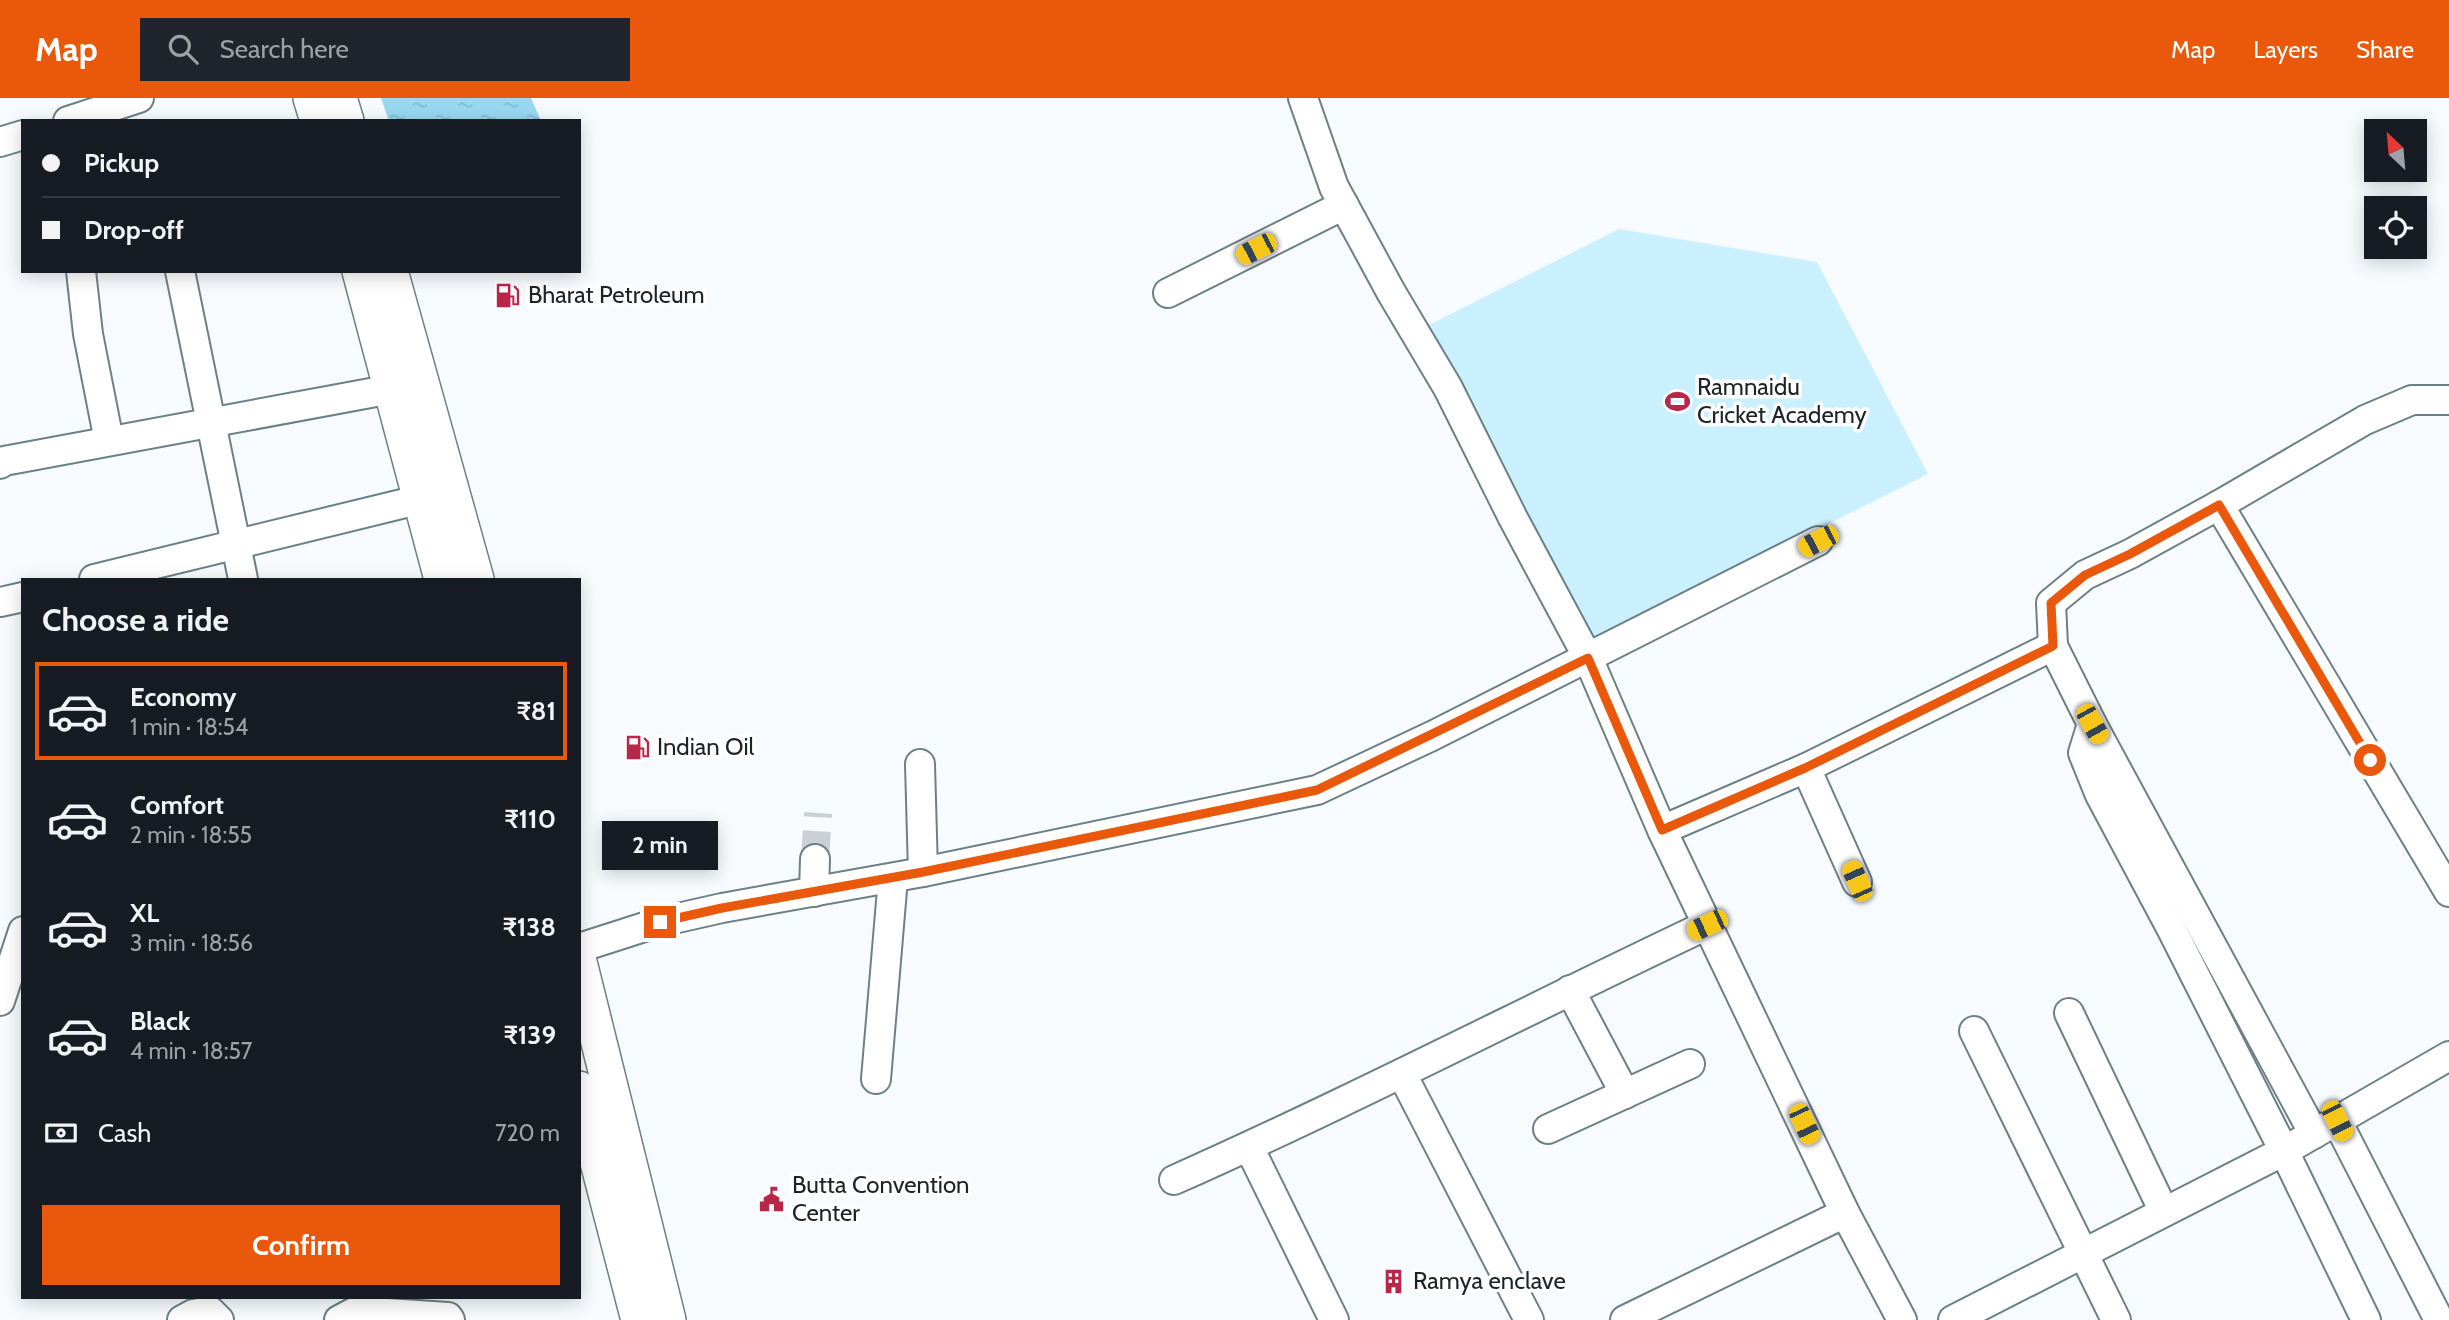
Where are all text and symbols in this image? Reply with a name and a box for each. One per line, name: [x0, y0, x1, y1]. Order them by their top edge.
search box: [140, 18, 630, 81]
text: Map: [35, 29, 98, 69]
icon: search: [164, 30, 202, 68]
text: Search here: [220, 33, 349, 65]
text: Map: [2171, 35, 2215, 64]
text: Layers: [2253, 35, 2318, 64]
text: Share: [2356, 35, 2414, 64]
north arrow: [2364, 119, 2427, 182]
map controls: [2364, 119, 2427, 259]
text: Pickup: [84, 147, 159, 179]
button: locate: [2364, 196, 2427, 259]
text: Drop-off: [84, 214, 184, 246]
car: [1233, 230, 1280, 268]
place label: Bharat Petroleum: [528, 280, 705, 309]
fuel station icon: Bharat Petroleum: [494, 281, 522, 309]
place label: Ramnaidu Cricket Academy: [1697, 372, 1867, 429]
sports icon: Ramnaidu Cricket Academy: [1663, 387, 1691, 415]
car: [1795, 522, 1842, 560]
text: Choose a ride: [42, 600, 229, 639]
icon: car: [46, 680, 109, 743]
text: Economy: [130, 681, 236, 713]
text: ₹81: [517, 695, 556, 727]
car: [2073, 701, 2112, 747]
text: 1 min · 18:54: [130, 713, 248, 741]
place label: Indian Oil: [657, 732, 754, 761]
fuel station icon: Indian Oil: [623, 733, 651, 761]
route start: [2354, 744, 2386, 776]
icon: car: [46, 788, 109, 851]
text: Comfort: [130, 789, 224, 821]
text: ₹110: [504, 803, 556, 835]
callout: 2 min: [602, 820, 718, 870]
text: 2 min · 18:55: [130, 821, 252, 849]
text: 2 min: [632, 831, 688, 859]
car: [1839, 858, 1876, 904]
icon: car: [46, 896, 109, 959]
text: XL: [130, 897, 159, 929]
route end: [644, 906, 676, 938]
car: [1684, 907, 1731, 943]
text: ₹138: [503, 911, 556, 943]
text: 3 min · 18:56: [130, 929, 253, 957]
icon: car: [46, 1004, 109, 1067]
text: Black: [130, 1005, 190, 1037]
text: ₹139: [504, 1019, 556, 1051]
text: 4 min · 18:57: [130, 1037, 252, 1065]
car: [2319, 1098, 2356, 1144]
car: [1786, 1101, 1823, 1147]
icon: cash: [42, 1114, 80, 1152]
text: Cash: [98, 1117, 151, 1149]
text: 720 m: [495, 1119, 560, 1147]
place label: Butta Convention Center: [792, 1170, 970, 1227]
public building icon: Butta Convention Center: [758, 1185, 786, 1213]
button: Confirm: [42, 1205, 560, 1285]
place label: Ramya enclave: [1413, 1266, 1566, 1295]
building icon: Ramya enclave: [1379, 1267, 1407, 1295]

